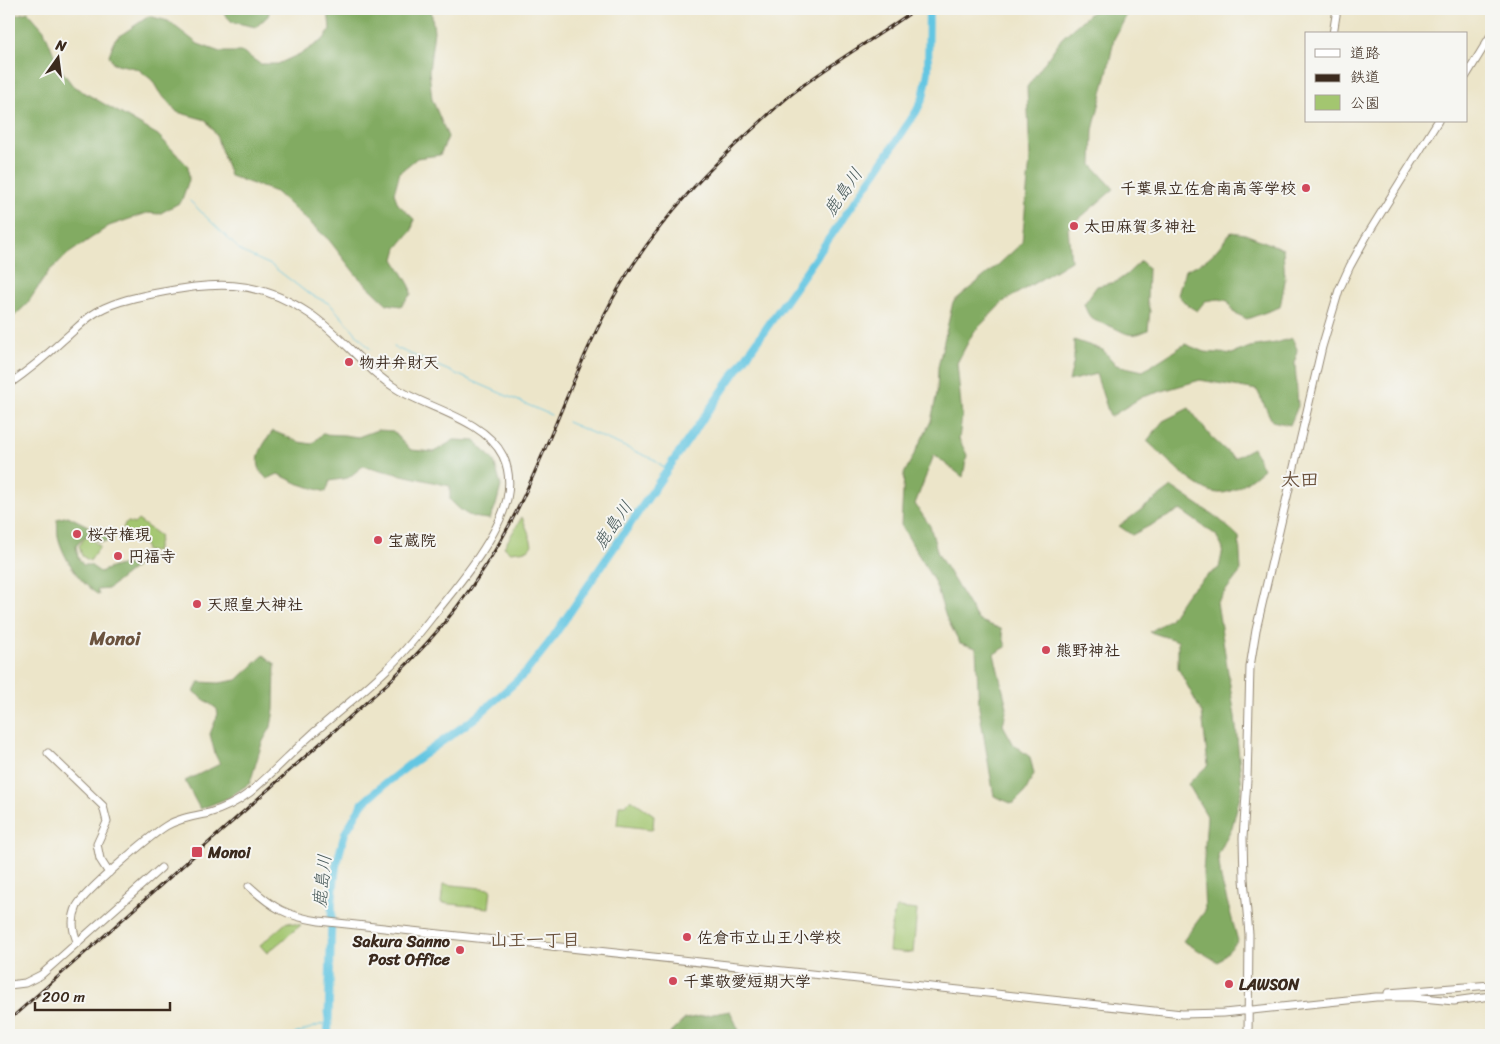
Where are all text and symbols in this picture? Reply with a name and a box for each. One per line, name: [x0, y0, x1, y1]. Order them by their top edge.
north arrow: [32, 32, 82, 82]
text: N: [52, 32, 69, 59]
legend: [1305, 32, 1468, 122]
text: 道路: [1350, 40, 1380, 66]
text: 鉄道: [1350, 64, 1380, 90]
text: 公園: [1350, 90, 1380, 116]
water label: 鹿島川: [814, 161, 872, 223]
place label: 千葉県立佐倉南高等学校: [1120, 174, 1296, 203]
marker: 千葉県立佐倉南高等学校: [1300, 182, 1312, 194]
place label: 太田麻賀多神社: [1084, 212, 1196, 241]
marker: 太田麻賀多神社: [1068, 220, 1080, 232]
place label: 物井弁財天: [359, 348, 439, 377]
marker: 物井弁財天: [343, 356, 355, 368]
district label: 太田: [1281, 463, 1319, 496]
water label: 鹿島川: [584, 494, 642, 556]
place label: 桜守権現: [87, 520, 151, 549]
place label: 宝蔵院: [388, 526, 436, 555]
marker: 桜守権現: [71, 528, 83, 540]
marker: 宝蔵院: [372, 534, 384, 546]
place label: 円福寺: [128, 542, 176, 571]
marker: 円福寺: [112, 550, 124, 562]
place label: 天照皇大神社: [207, 590, 303, 619]
marker: 天照皇大神社: [191, 598, 203, 610]
district label: Monoi: [89, 622, 141, 655]
place label: 熊野神社: [1056, 636, 1120, 665]
marker: 熊野神社: [1040, 644, 1052, 656]
place label: Monoi: [207, 838, 251, 867]
marker: Monoi: [190, 845, 204, 859]
water label: 鹿島川: [303, 852, 341, 910]
place label: 佐倉市立山王小学校: [697, 923, 841, 952]
district label: 山王一丁目: [490, 924, 580, 956]
place label: Sakura Sanno Post Office: [352, 927, 451, 974]
marker: 佐倉市立山王小学校: [681, 931, 693, 943]
marker: Sakura Sanno Post Office: [454, 944, 466, 956]
place label: 千葉敬愛短期大学: [683, 967, 811, 996]
place label: LAWSON: [1239, 970, 1300, 999]
marker: 千葉敬愛短期大学: [667, 975, 679, 987]
marker: LAWSON: [1223, 978, 1235, 990]
scale bar: [35, 979, 170, 1011]
text: 200 m: [42, 984, 86, 1010]

